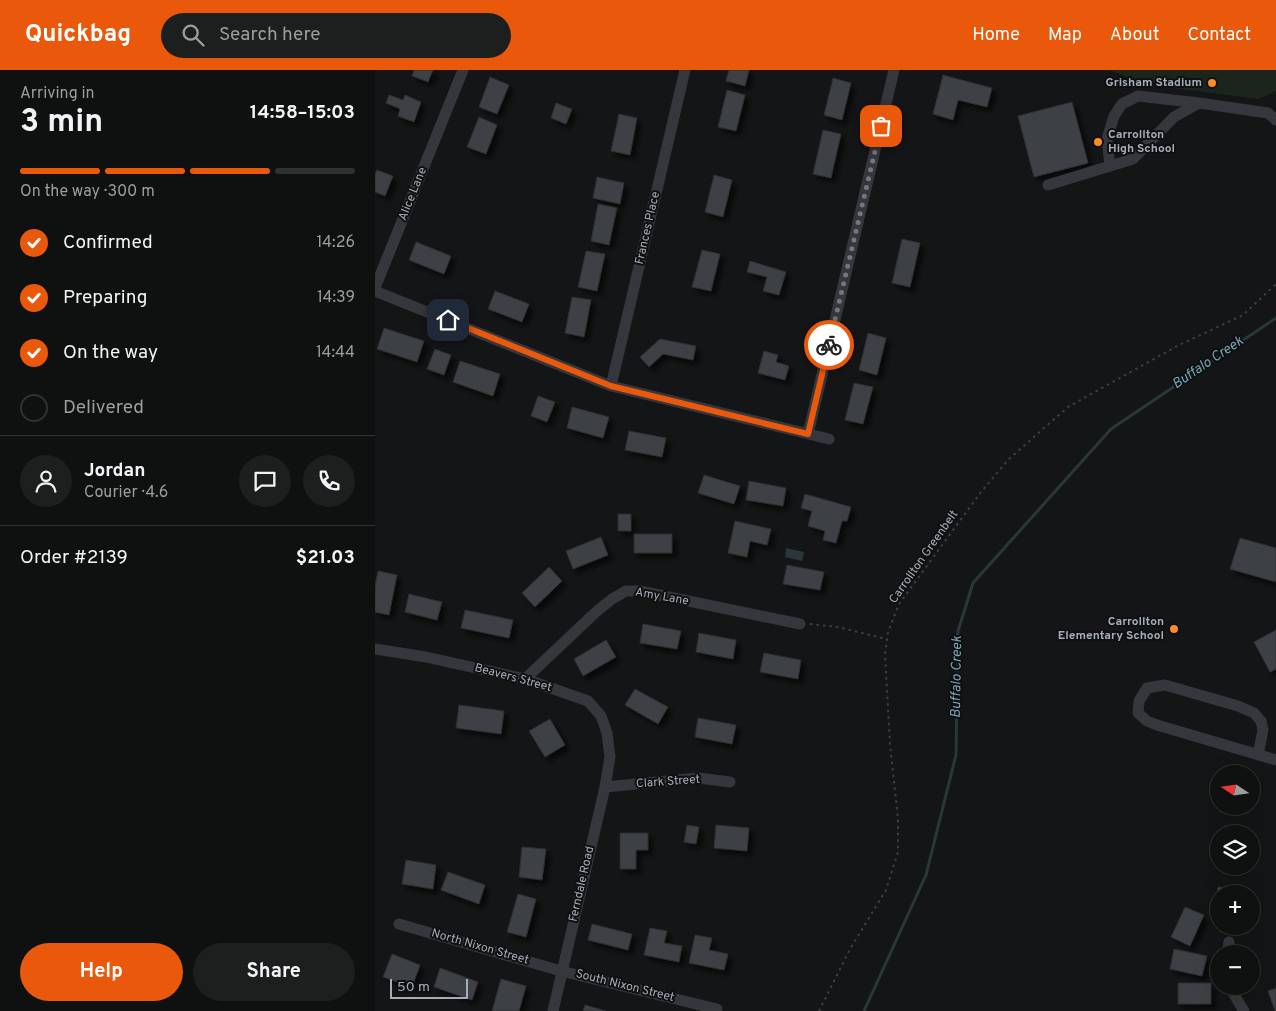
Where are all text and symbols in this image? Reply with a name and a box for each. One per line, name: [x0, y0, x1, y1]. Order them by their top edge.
search box: [161, 13, 511, 58]
text: Quickbag: [25, 20, 131, 50]
icon: search: [179, 21, 207, 49]
text: Search here: [219, 23, 321, 47]
text: Home: [972, 24, 1020, 47]
text: Map: [1048, 24, 1082, 47]
text: About: [1110, 24, 1159, 47]
text: Contact: [1187, 24, 1251, 47]
place label: Grisham Stadium: [1106, 75, 1202, 91]
marker: Grisham Stadium: [1206, 77, 1218, 89]
text: Arriving in: [20, 84, 95, 104]
text: 14:58–15:03: [250, 101, 355, 125]
text: 3 min: [20, 103, 103, 143]
pin: [860, 105, 902, 147]
icon: bag: [867, 112, 895, 140]
place label: Carrollton High School: [1108, 127, 1175, 157]
marker: Carrollton High School: [1092, 136, 1104, 148]
street label: Alice Lane: [395, 165, 431, 223]
text: On the way · 300 m: [20, 182, 155, 202]
street label: Frances Place: [632, 190, 664, 266]
icon: check: [20, 229, 48, 257]
text: Confirmed: [63, 231, 153, 255]
text: 14:26: [316, 233, 355, 253]
icon: check: [20, 284, 48, 312]
text: Preparing: [63, 286, 147, 310]
text: 14:39: [317, 288, 355, 308]
pin: [427, 299, 469, 341]
icon: home: [434, 306, 462, 334]
courier: [804, 320, 854, 370]
icon: bike: [815, 331, 843, 359]
water label: Buffalo Creek: [1169, 332, 1248, 393]
icon: check: [20, 339, 48, 367]
text: On the way: [63, 341, 158, 365]
text: 14:44: [316, 343, 355, 363]
text: Delivered: [63, 396, 144, 420]
button: person: [20, 455, 72, 507]
button: chat: [239, 455, 291, 507]
button: phone: [303, 455, 355, 507]
text: Jordan: [84, 459, 146, 483]
text: Courier · 4.6: [84, 483, 168, 503]
street label: Carrollton Greenbelt: [886, 507, 962, 607]
text: Order #2139: [20, 546, 128, 570]
text: $21.03: [296, 546, 355, 570]
street label: Amy Lane: [634, 584, 690, 610]
place label: Carrollton Elementary School: [1058, 614, 1164, 644]
marker: Carrollton Elementary School: [1168, 623, 1180, 635]
water label: Buffalo Creek: [948, 635, 966, 718]
street label: Beavers Street: [473, 660, 553, 696]
north arrow: [1210, 765, 1260, 815]
map controls: [1210, 765, 1260, 995]
street label: Clark Street: [635, 772, 701, 792]
button: layers: [1210, 825, 1260, 875]
street label: Ferndale Road: [566, 845, 598, 923]
button: +: [1210, 885, 1260, 935]
street label: North Nixon Street: [429, 925, 531, 969]
button: Help: [20, 943, 183, 1001]
button: Share: [193, 943, 355, 1001]
button: −: [1210, 945, 1260, 995]
street label: South Nixon Street: [574, 966, 676, 1006]
scale bar: [390, 976, 467, 999]
text: 50 m: [397, 979, 430, 996]

